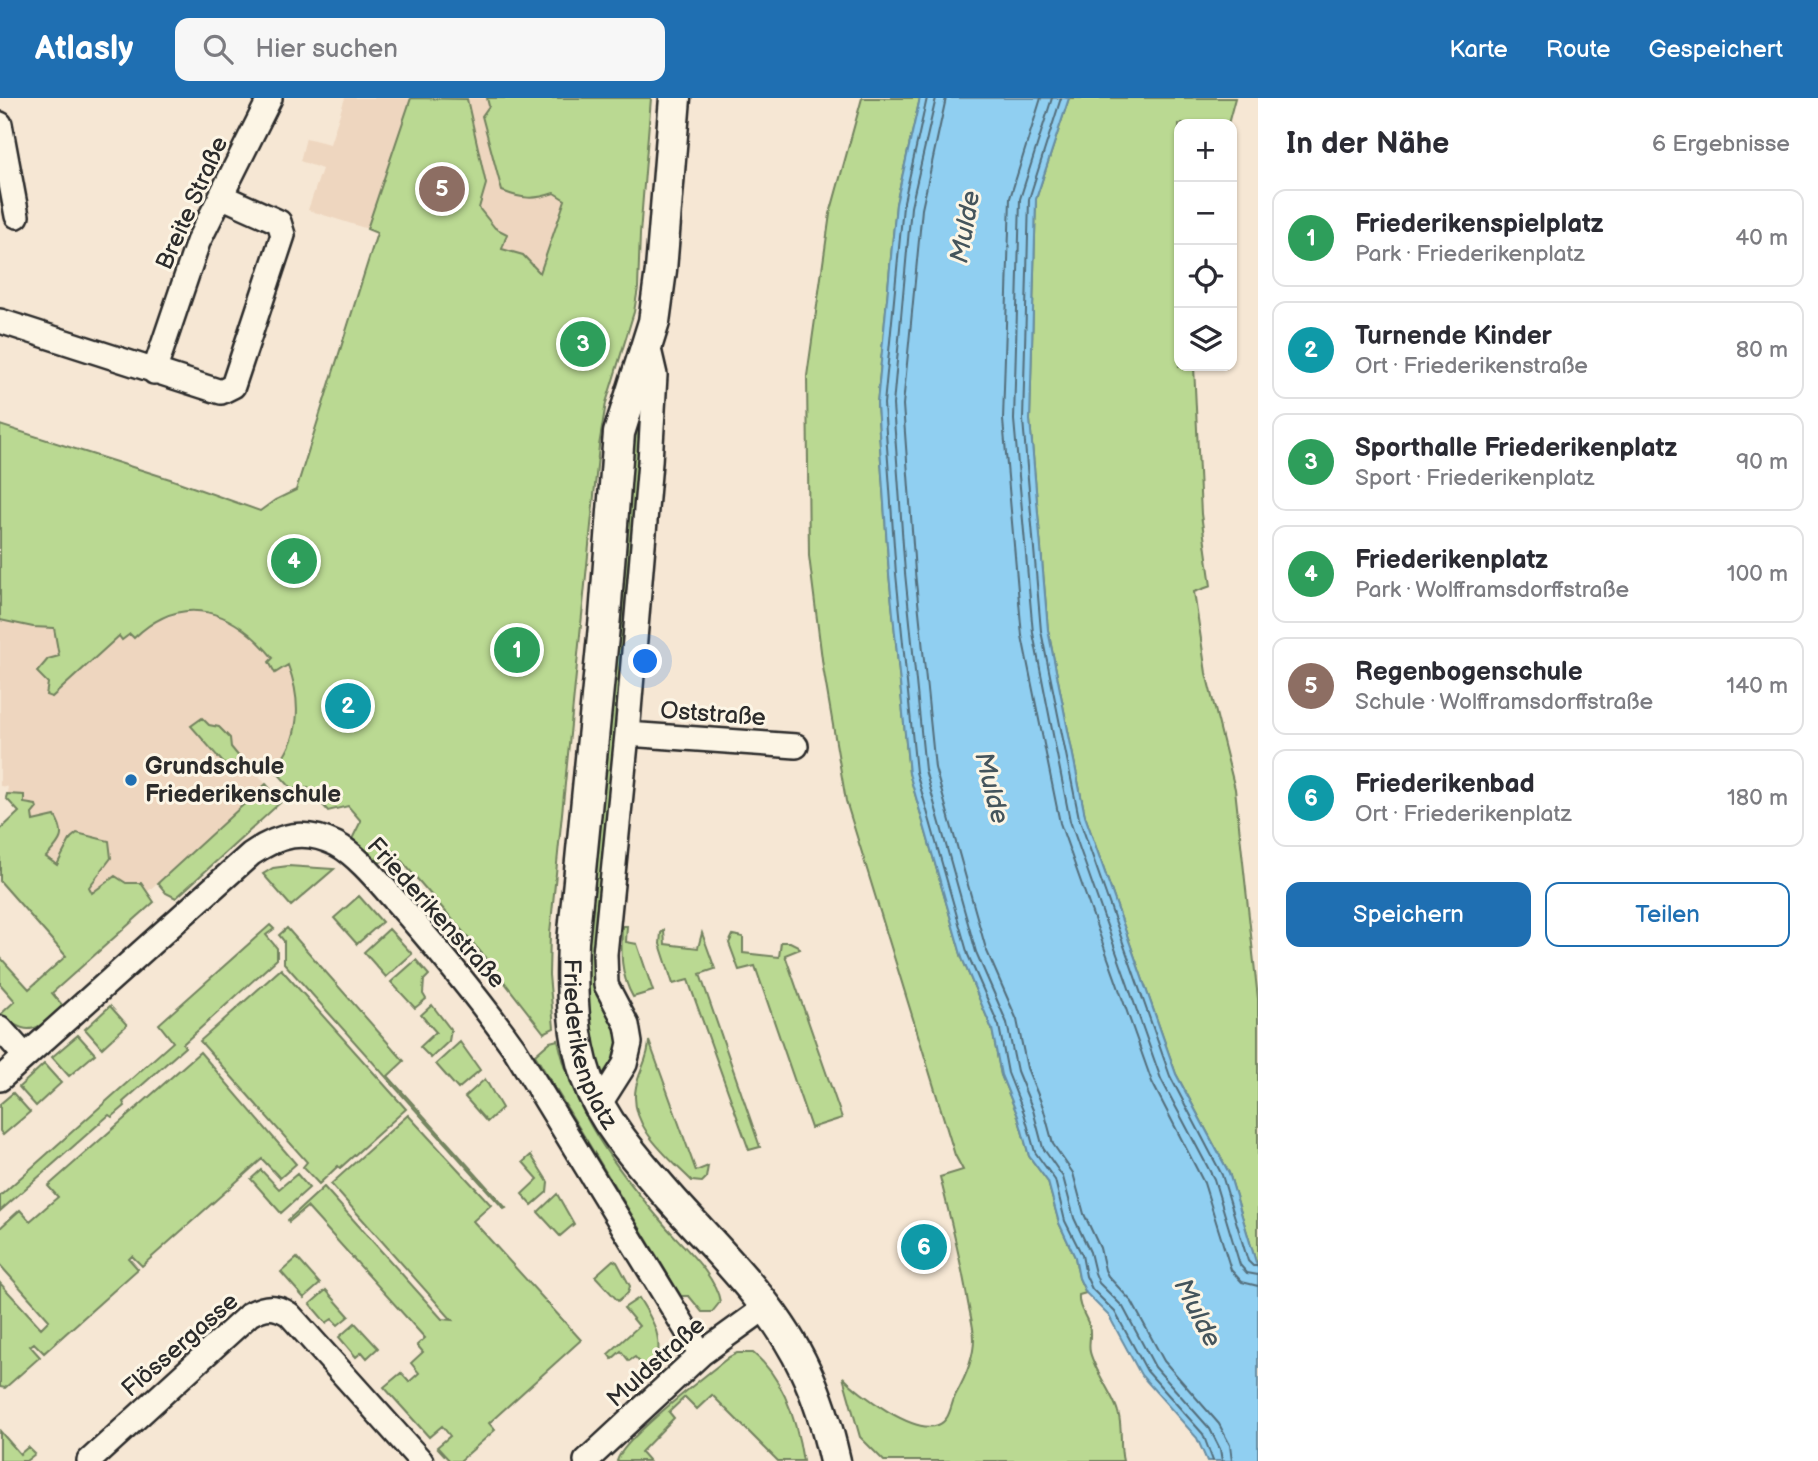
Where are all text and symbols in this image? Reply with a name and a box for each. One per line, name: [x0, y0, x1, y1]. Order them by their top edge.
search box: [175, 18, 665, 81]
text: Atlasly: [35, 29, 133, 69]
icon: search: [199, 30, 237, 68]
text: Hier suchen: [255, 34, 398, 65]
text: Karte: [1449, 35, 1508, 64]
text: Route: [1546, 35, 1611, 64]
text: Gespeichert: [1649, 35, 1783, 64]
map controls: [1174, 119, 1237, 371]
button: +: [1174, 119, 1237, 182]
text: In der Nähe: [1286, 126, 1449, 162]
text: 6 Ergebnisse: [1652, 130, 1790, 158]
street label: Breite Straße: [150, 132, 234, 274]
pin: 5: [419, 163, 465, 215]
button: −: [1174, 182, 1237, 245]
water label: Mulde: [944, 188, 988, 266]
text: Friederikenspielplatz: [1355, 209, 1604, 240]
text: 1: [1306, 224, 1316, 252]
text: 40 m: [1735, 224, 1788, 252]
text: Park · Friederikenplatz: [1355, 240, 1585, 268]
button: locate: [1174, 245, 1237, 308]
button: layers: [1174, 308, 1237, 371]
pin: 3: [560, 318, 606, 370]
text: Turnende Kinder: [1355, 321, 1552, 352]
text: 2: [1304, 336, 1318, 364]
text: 80 m: [1736, 336, 1788, 364]
text: Ort · Friederikenstraße: [1355, 352, 1588, 380]
text: Sporthalle Friederikenplatz: [1355, 433, 1677, 464]
text: 3: [1304, 448, 1318, 476]
text: 90 m: [1736, 448, 1788, 476]
text: Sport · Friederikenplatz: [1355, 464, 1594, 492]
pin: 4: [271, 535, 317, 587]
text: Friederikenplatz: [1355, 545, 1548, 576]
text: 4: [1304, 560, 1318, 588]
text: 100 m: [1727, 560, 1788, 588]
text: Park · Wolfframsdorffstraße: [1355, 576, 1629, 604]
pin: 1: [494, 624, 540, 676]
your location: [628, 644, 662, 678]
text: Regenbogenschule: [1355, 657, 1583, 688]
text: 5: [1304, 672, 1318, 700]
text: 140 m: [1726, 672, 1788, 700]
pin: 2: [325, 680, 371, 732]
text: Schule · Wolfframsdorffstraße: [1355, 688, 1653, 716]
street label: Oststraße: [659, 696, 767, 732]
water label: Mulde: [967, 749, 1015, 827]
place label: Grundschule Friederikenschule: [145, 752, 341, 809]
text: Friederikenbad: [1355, 769, 1535, 800]
marker: Grundschule Friederikenschule: [123, 772, 139, 788]
text: 6: [1304, 784, 1318, 812]
text: 180 m: [1727, 784, 1788, 812]
text: Ort · Friederikenplatz: [1355, 800, 1572, 828]
street label: Friederikenstraße: [361, 832, 511, 994]
button: Speichern: [1286, 882, 1531, 947]
button: Teilen: [1545, 882, 1790, 947]
street label: Friederikenplatz: [558, 958, 624, 1135]
pin: 6: [901, 1221, 947, 1273]
water label: Mulde: [1167, 1273, 1227, 1353]
street label: Flössergasse: [116, 1287, 244, 1403]
street label: Muldstraße: [601, 1311, 711, 1413]

